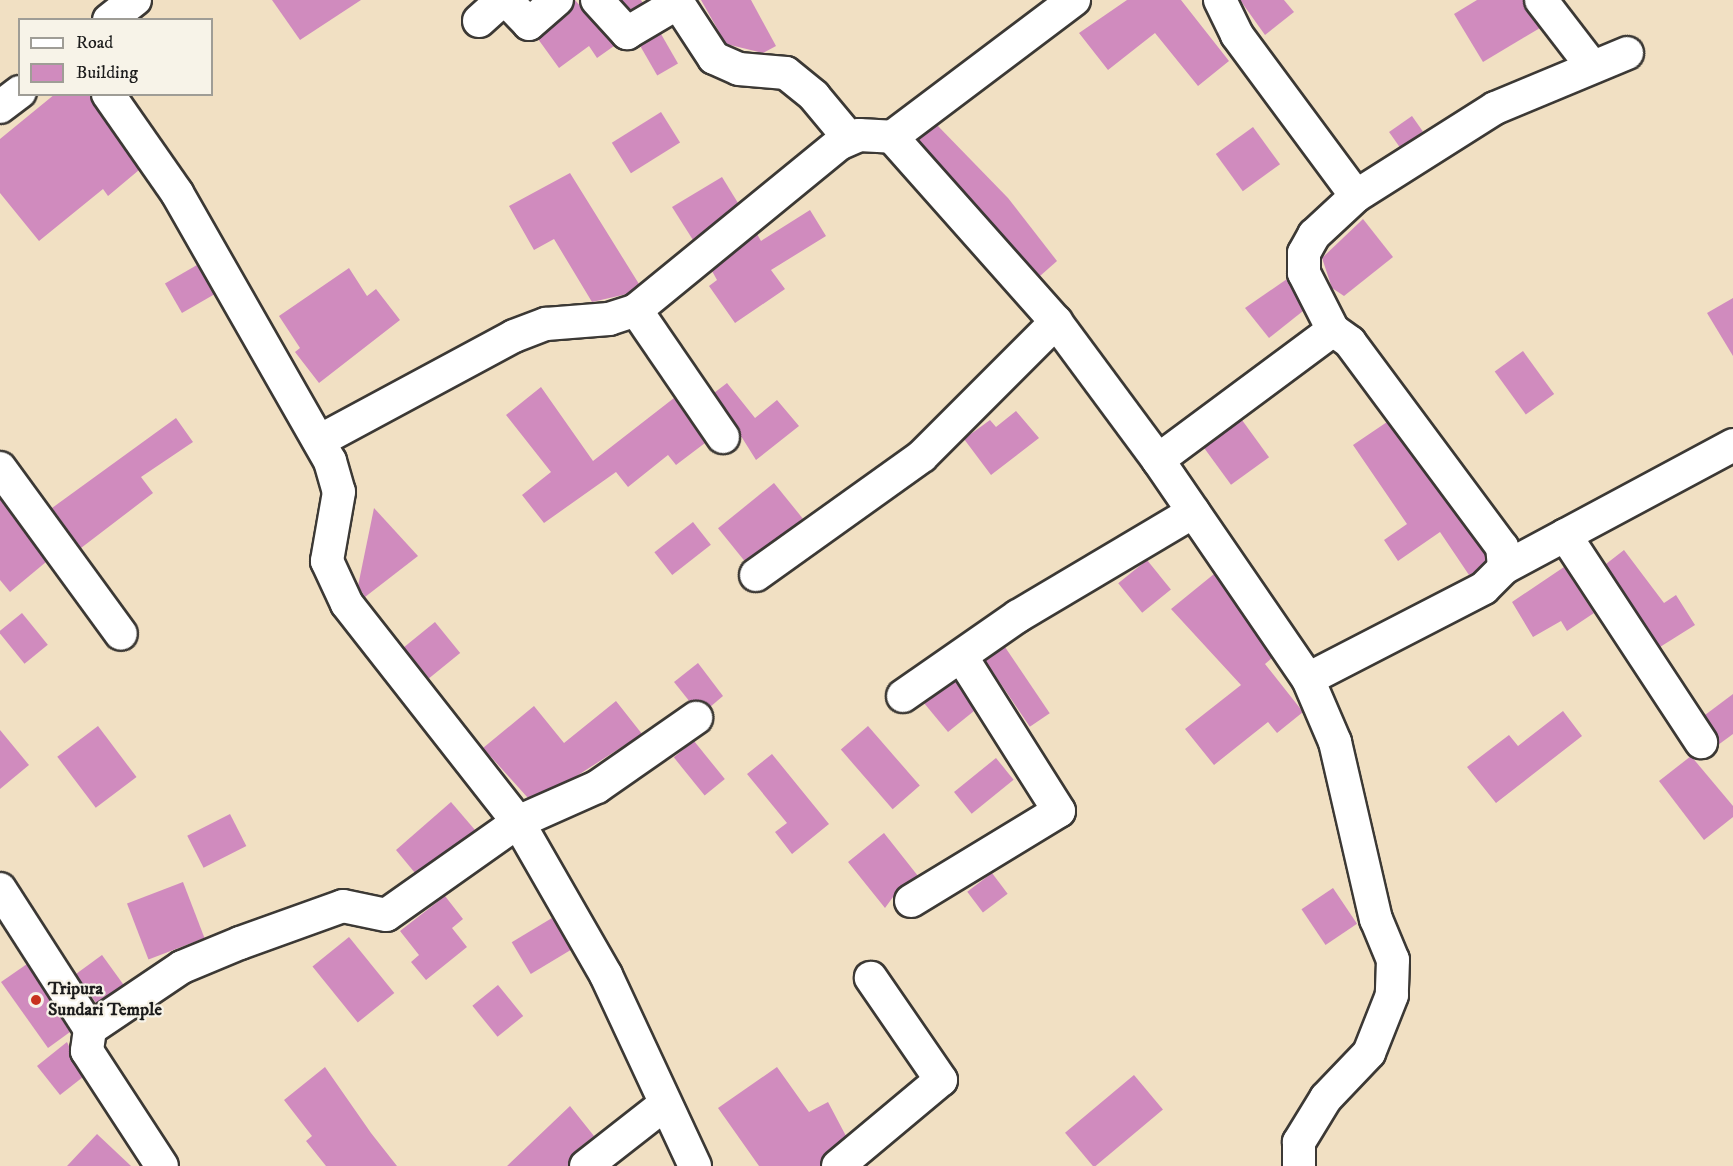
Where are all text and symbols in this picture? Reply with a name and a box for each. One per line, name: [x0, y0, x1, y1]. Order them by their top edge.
legend: [18, 18, 213, 96]
text: Road: [76, 32, 113, 54]
text: Building: [76, 62, 138, 84]
place label: Tripura Sundari Temple: [48, 979, 162, 1022]
marker: Tripura Sundari Temple: [29, 993, 43, 1007]

